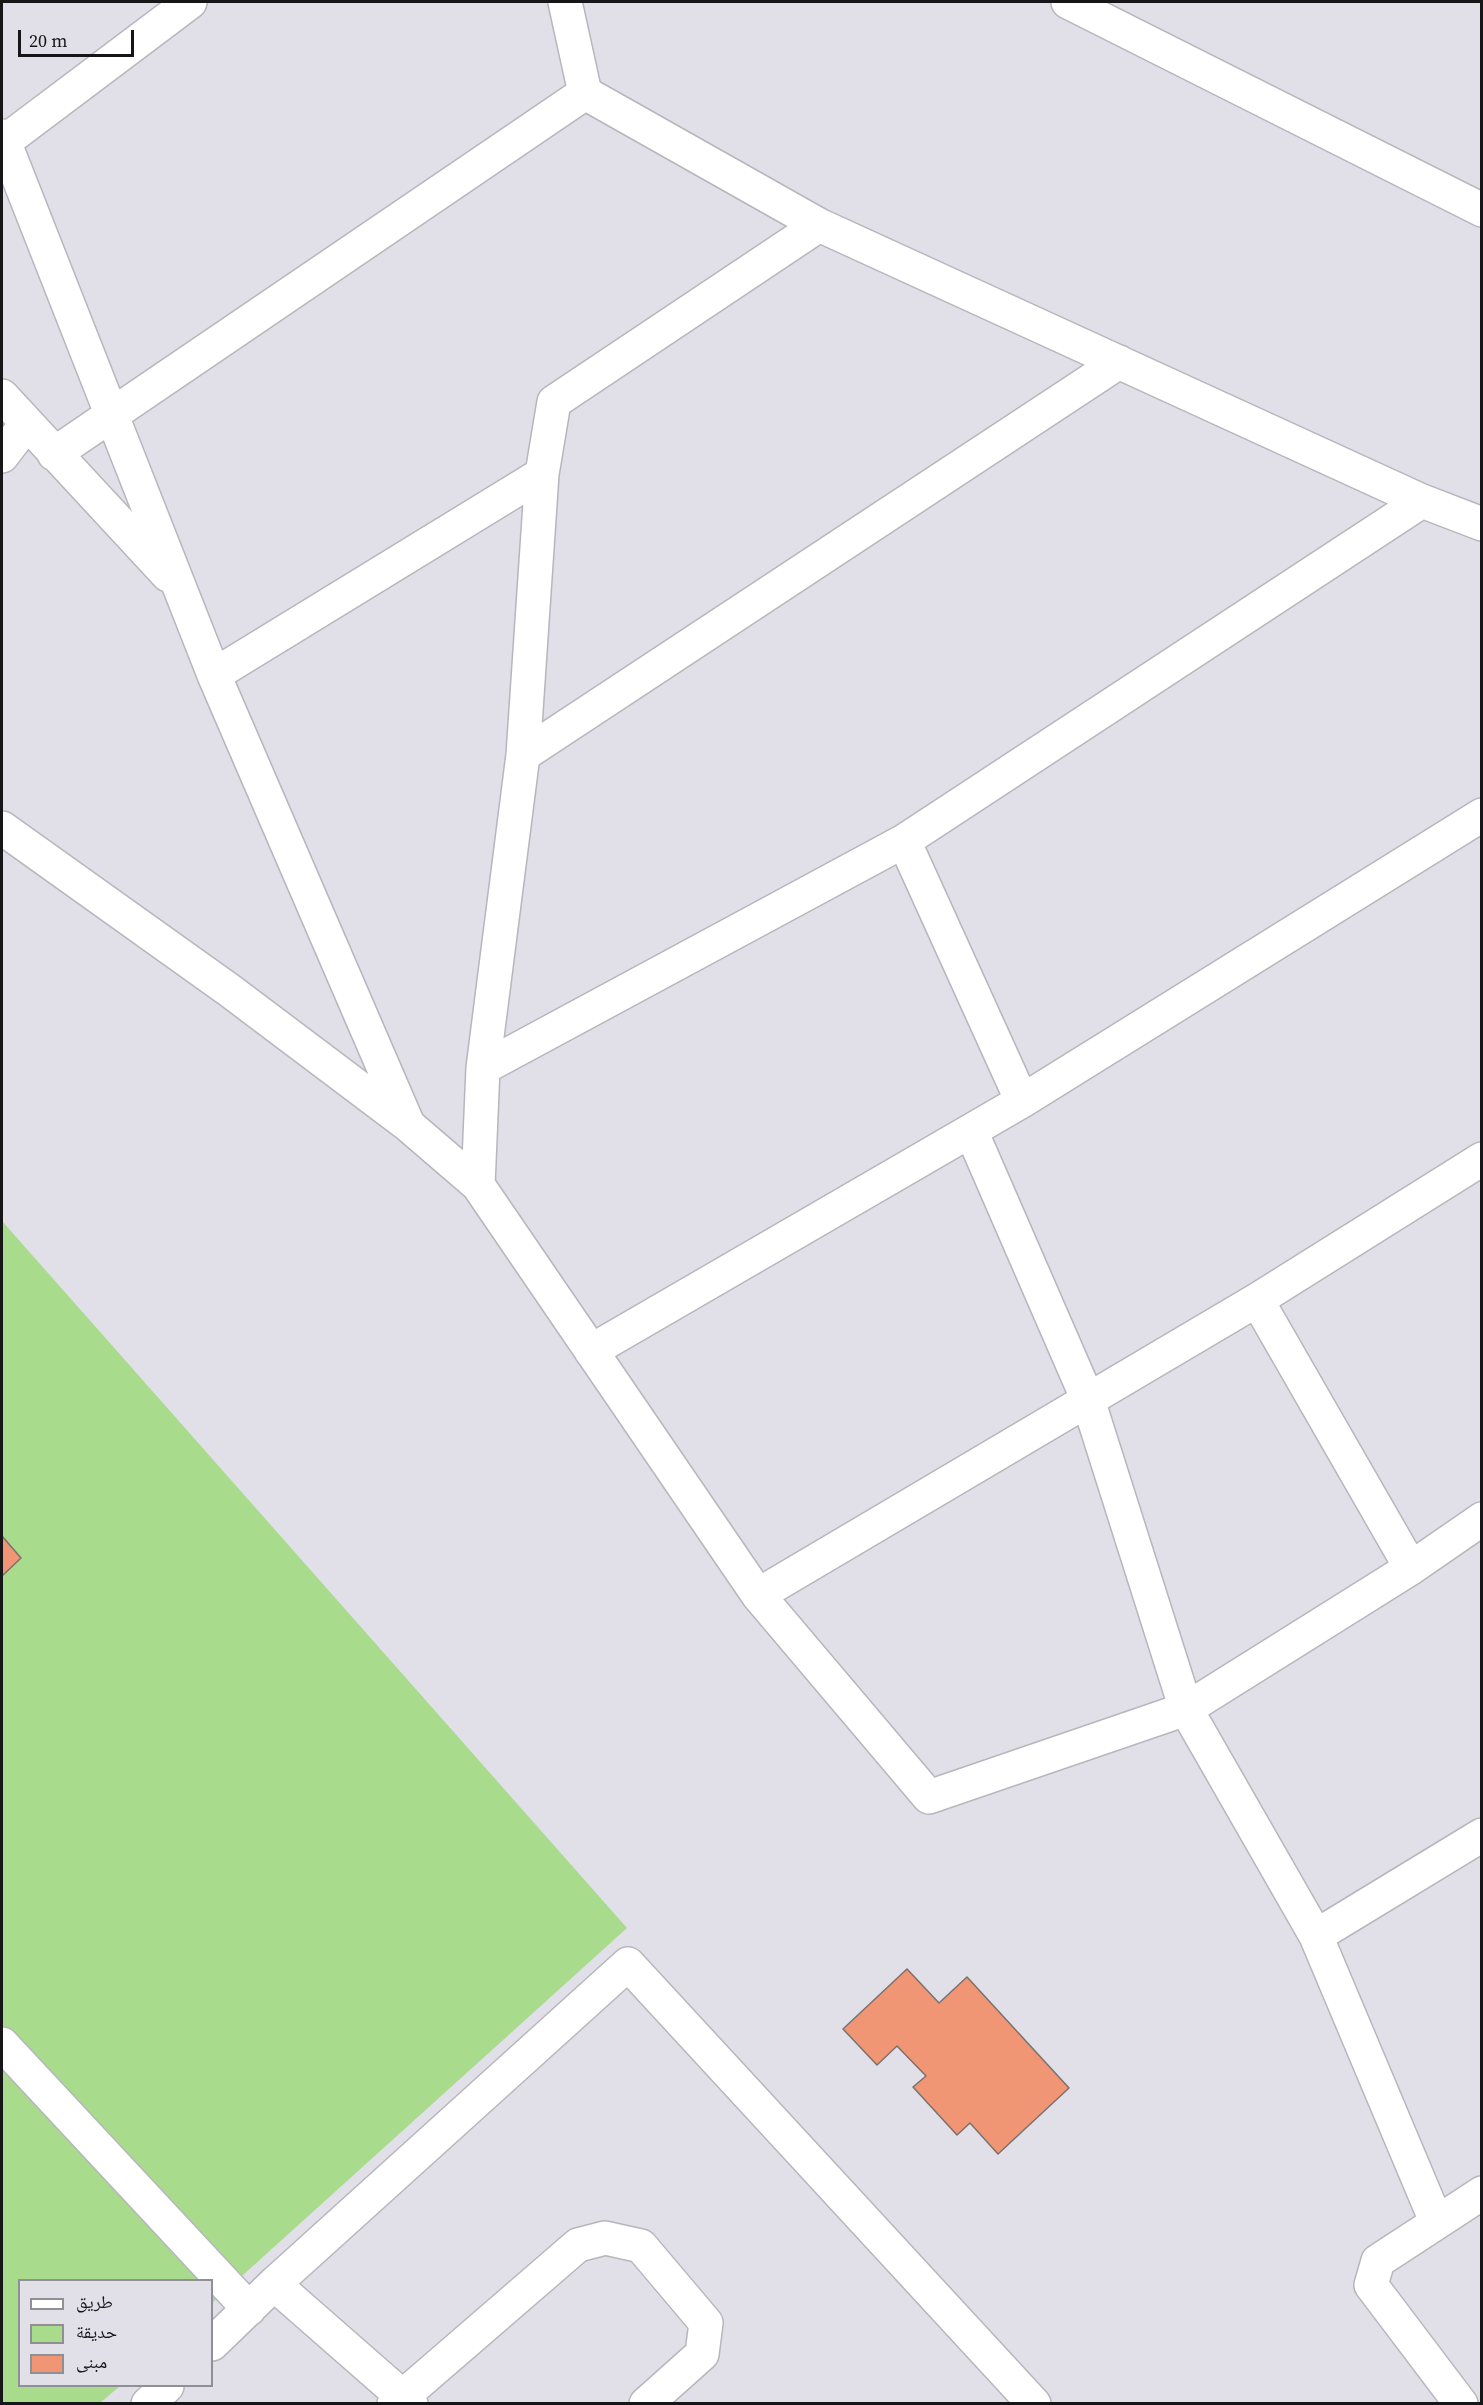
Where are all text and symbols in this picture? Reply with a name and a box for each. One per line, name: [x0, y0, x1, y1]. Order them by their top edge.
scale bar: [21, 18, 136, 56]
text: 20 m: [29, 28, 67, 53]
legend: [18, 2279, 213, 2387]
text: طريق: [76, 2289, 113, 2314]
text: حديقة: [76, 2319, 117, 2344]
text: مبنى: [76, 2349, 107, 2374]

